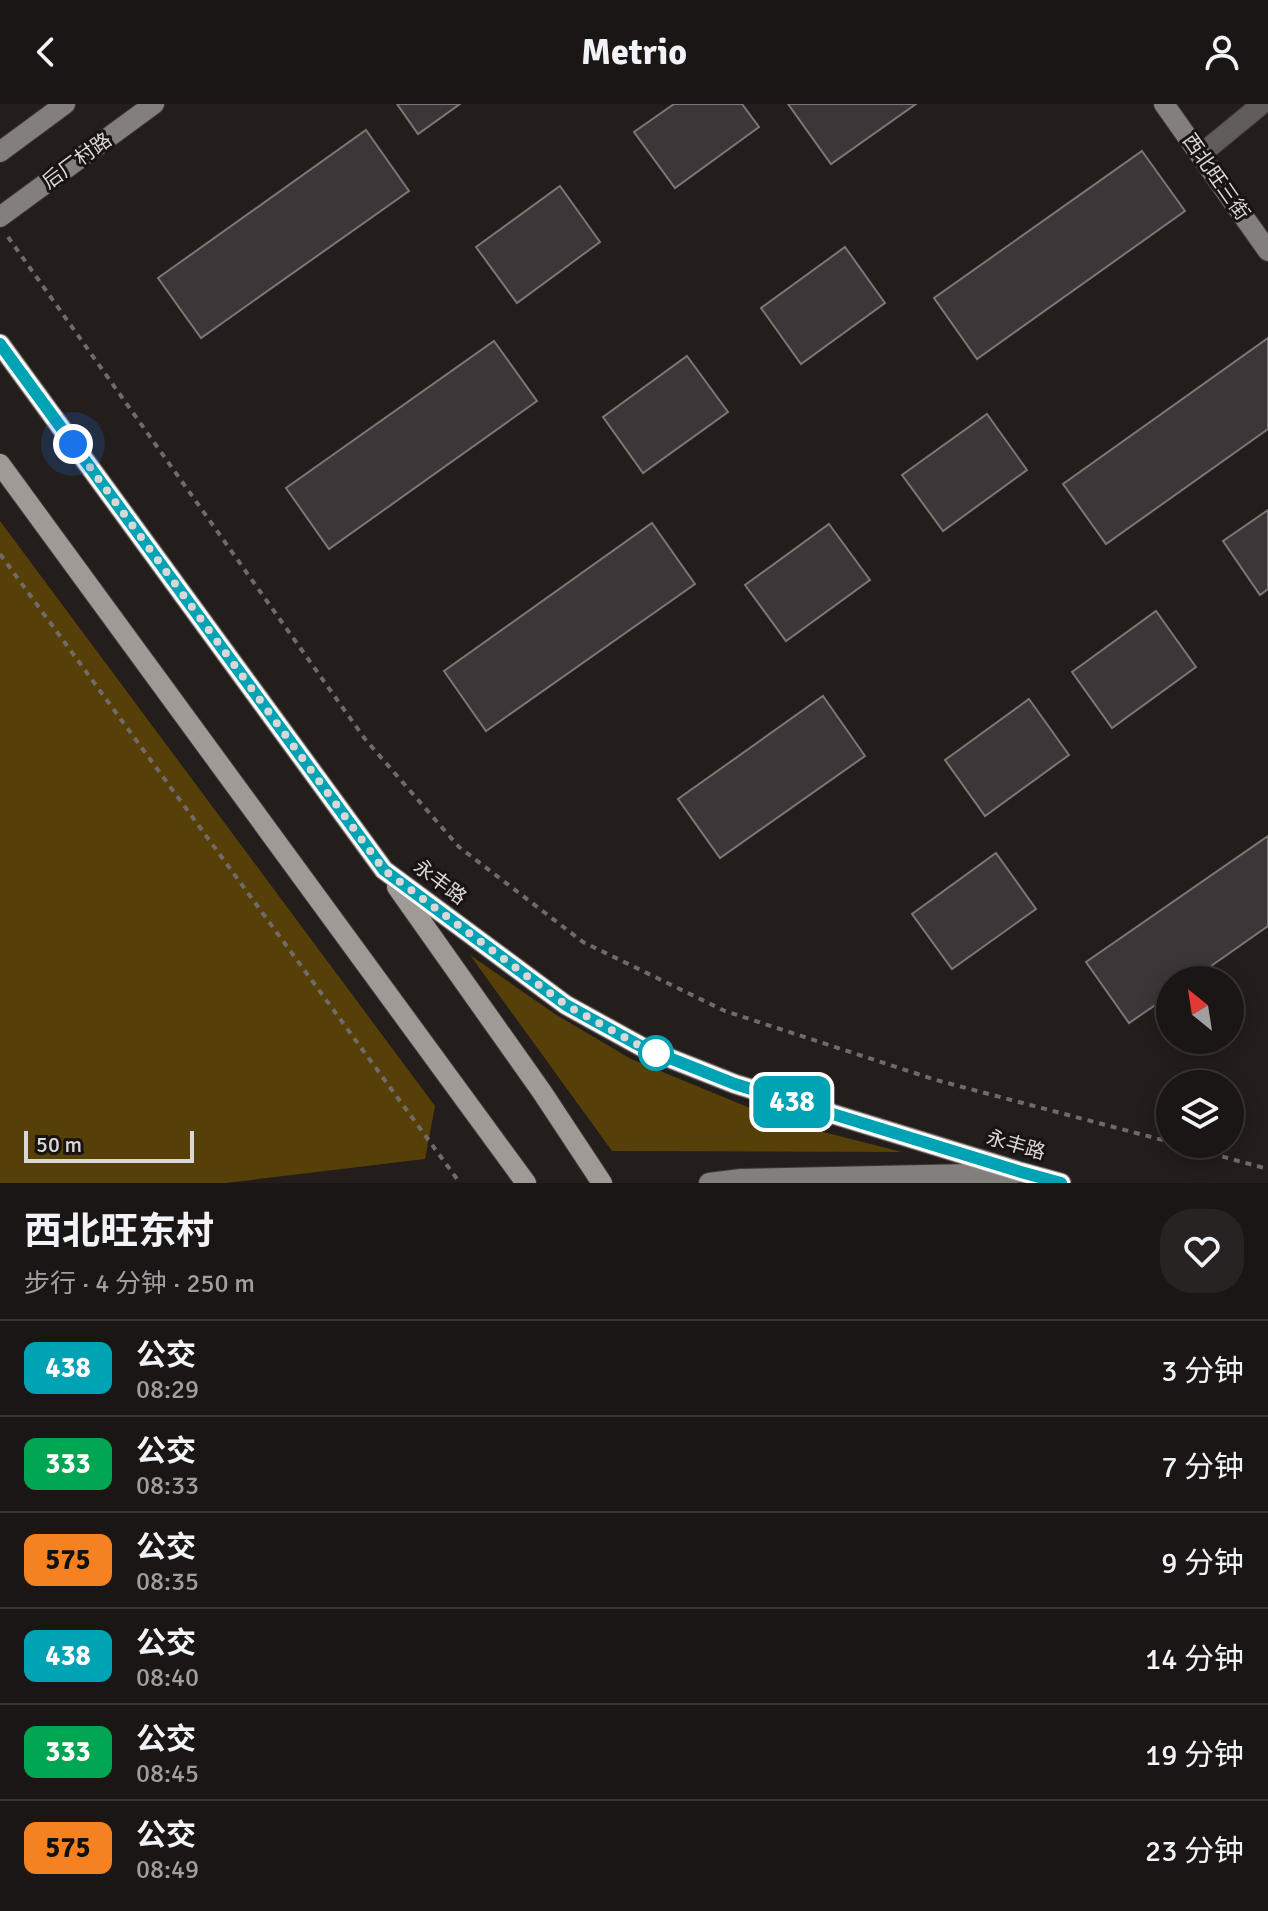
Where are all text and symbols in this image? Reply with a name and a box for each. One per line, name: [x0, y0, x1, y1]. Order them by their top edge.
icon: back: [24, 30, 68, 74]
text: Metrio: [581, 30, 687, 75]
icon: person: [1200, 30, 1244, 74]
street label: 后厂村路: [37, 127, 117, 195]
street label: 西北旺三街: [1177, 129, 1255, 225]
your location: [53, 424, 93, 464]
street label: 永丰路: [409, 854, 471, 910]
north arrow: [1156, 966, 1244, 1054]
map controls: [1156, 966, 1244, 1158]
unlabelled marker: [639, 1036, 673, 1070]
button: layers: [1156, 1070, 1244, 1158]
line badge: 438: [746, 1076, 838, 1128]
text: 438: [769, 1085, 815, 1119]
street label: 永丰路: [984, 1125, 1048, 1165]
scale bar: [24, 1127, 194, 1163]
text: 50 m: [36, 1131, 82, 1158]
text: 西北旺东村: [24, 1208, 214, 1255]
button: heart: [1160, 1209, 1244, 1293]
text: 步行 · 4 分钟 · 250 m: [24, 1268, 255, 1300]
text: 公交: [136, 1337, 196, 1374]
text: 438: [45, 1351, 91, 1385]
text: 3 分钟: [1161, 1353, 1244, 1390]
text: 08:29: [136, 1374, 199, 1406]
text: 公交: [136, 1433, 196, 1470]
text: 333: [45, 1447, 91, 1481]
text: 7 分钟: [1161, 1449, 1244, 1486]
text: 08:33: [136, 1470, 199, 1502]
text: 公交: [136, 1529, 196, 1566]
text: 575: [45, 1543, 91, 1577]
text: 9 分钟: [1161, 1545, 1244, 1582]
text: 08:35: [136, 1566, 199, 1598]
text: 公交: [136, 1625, 196, 1662]
text: 438: [45, 1639, 91, 1673]
text: 14 分钟: [1145, 1641, 1244, 1678]
text: 08:40: [136, 1662, 199, 1694]
text: 公交: [136, 1721, 196, 1758]
text: 333: [45, 1735, 91, 1769]
text: 19 分钟: [1145, 1737, 1244, 1774]
text: 08:45: [136, 1758, 199, 1790]
text: 公交: [136, 1817, 196, 1854]
text: 575: [45, 1831, 91, 1865]
text: 23 分钟: [1145, 1833, 1244, 1870]
text: 08:49: [136, 1854, 199, 1886]

